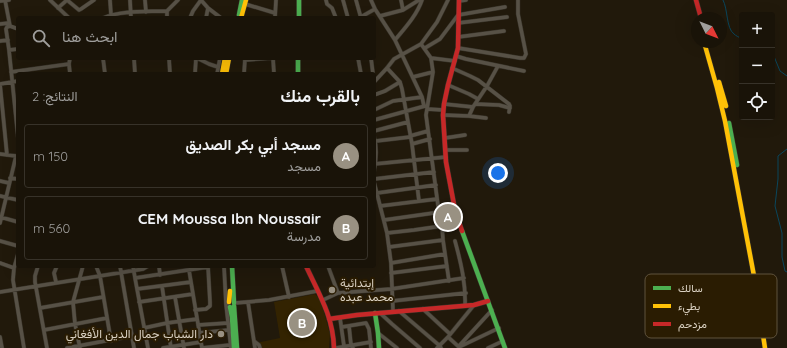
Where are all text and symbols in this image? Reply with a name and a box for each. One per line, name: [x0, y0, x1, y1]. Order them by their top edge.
north arrow: [691, 12, 727, 48]
map controls: [739, 12, 775, 120]
button: +: [739, 12, 775, 48]
search box: [16, 16, 376, 60]
icon: search: [30, 27, 52, 49]
text: ابحث هنا: [62, 27, 118, 46]
button: −: [739, 48, 775, 84]
button: locate: [739, 84, 775, 120]
text: بالقرب منك: [281, 85, 360, 106]
text: النتائج: 2: [32, 88, 78, 104]
text: مسجد أبي بكر الصديق: [185, 135, 321, 154]
text: 150 m: [33, 148, 68, 164]
text: A: [342, 148, 350, 164]
text: مسجد: [287, 158, 321, 174]
your location: [488, 163, 508, 183]
pin: A: [435, 202, 461, 232]
text: CEM Moussa Ibn Noussair: [138, 209, 321, 228]
text: 560 m: [33, 220, 70, 236]
text: B: [342, 220, 350, 236]
text: مدرسة: [287, 228, 321, 244]
legend: [645, 274, 777, 338]
place label: إبتدائية محمد عبده: [340, 275, 394, 304]
text: سالك: [678, 281, 703, 295]
marker: إبتدائية محمد عبده: [327, 285, 337, 295]
text: بطيء: [678, 299, 700, 316]
pin: B: [289, 308, 315, 338]
text: مزدحم: [678, 317, 707, 332]
place label: دار الشباب جمال الدين الأفغاني: [66, 326, 213, 344]
marker: دار الشباب جمال الدين الأفغاني: [216, 329, 226, 339]

